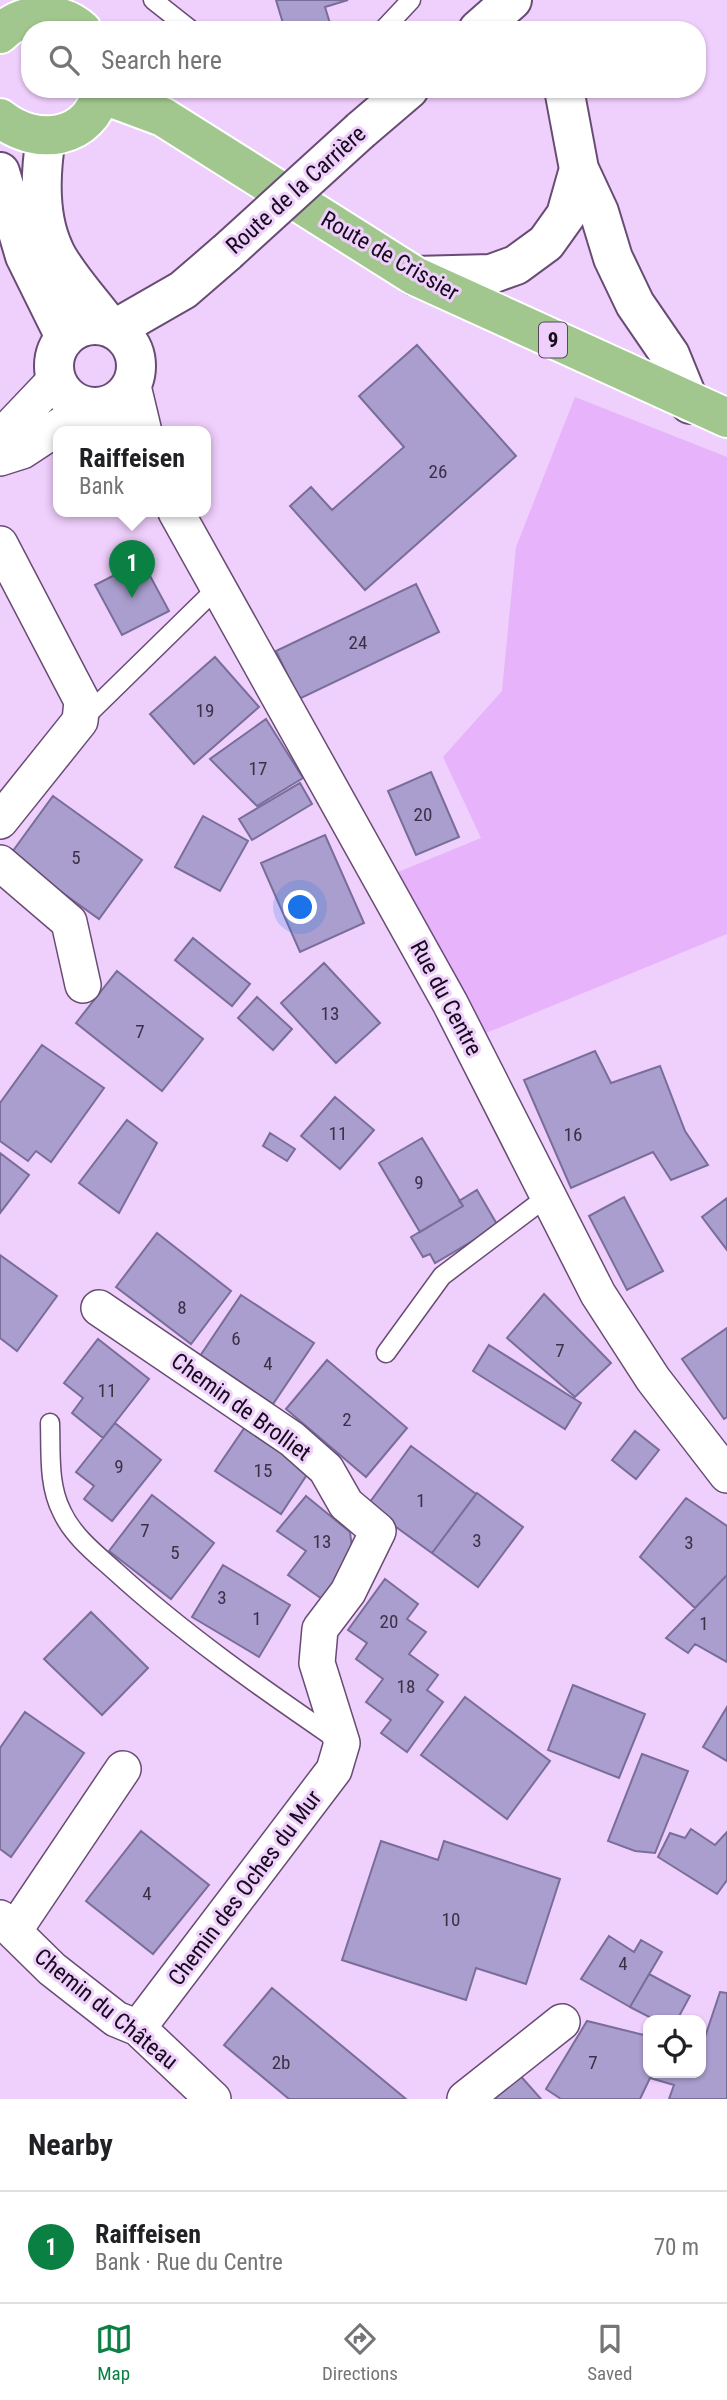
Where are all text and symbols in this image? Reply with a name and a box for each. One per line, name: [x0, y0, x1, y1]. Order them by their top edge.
search box: [21, 21, 706, 98]
icon: search: [45, 41, 83, 79]
text: Search here: [101, 45, 222, 75]
street label: Route de la Carrière: [221, 120, 371, 260]
street label: Route de Crissier: [316, 206, 464, 306]
road number: 9: [539, 322, 567, 358]
popup: [53, 426, 211, 517]
text: Raiffeisen: [79, 443, 185, 473]
house number: 26: [429, 460, 447, 483]
text: Bank: [79, 473, 124, 500]
pin: 1: [109, 540, 155, 598]
house number: 24: [349, 631, 367, 654]
house number: 19: [196, 699, 214, 722]
house number: 17: [249, 757, 267, 780]
house number: 20: [414, 803, 432, 826]
house number: 5: [71, 846, 81, 869]
your location: [283, 890, 317, 924]
street label: Rue du Centre: [404, 936, 488, 1060]
house number: 13: [321, 1002, 339, 1025]
house number: 7: [135, 1020, 145, 1043]
house number: 11: [329, 1122, 347, 1145]
house number: 16: [564, 1123, 582, 1146]
house number: 9: [414, 1171, 424, 1194]
house number: 8: [177, 1296, 187, 1319]
house number: 6: [231, 1327, 241, 1350]
house number: 7: [555, 1339, 565, 1362]
street label: Chemin de Brolliet: [166, 1347, 316, 1467]
house number: 4: [263, 1352, 273, 1375]
house number: 11: [98, 1379, 116, 1402]
house number: 2: [342, 1408, 352, 1431]
house number: 9: [114, 1455, 124, 1478]
house number: 15: [254, 1459, 272, 1482]
house number: 1: [416, 1489, 426, 1512]
house number: 7: [140, 1519, 150, 1542]
house number: 3: [472, 1529, 482, 1552]
house number: 13: [313, 1530, 331, 1553]
house number: 3: [684, 1531, 694, 1554]
house number: 5: [170, 1541, 180, 1564]
house number: 3: [217, 1586, 227, 1609]
house number: 1: [252, 1607, 262, 1630]
house number: 20: [380, 1610, 398, 1633]
house number: 1: [699, 1612, 709, 1635]
house number: 18: [397, 1675, 415, 1698]
street label: Chemin des Oches du Mur: [163, 1785, 327, 1991]
house number: 4: [142, 1882, 152, 1905]
house number: 10: [442, 1908, 460, 1931]
street label: Chemin du Château: [29, 1943, 183, 2075]
house number: 4: [618, 1952, 628, 1975]
map controls: [643, 2015, 706, 2078]
button: locate: [643, 2015, 706, 2078]
house number: 2b: [272, 2051, 290, 2074]
house number: 7: [588, 2051, 598, 2074]
text: Nearby: [28, 2127, 113, 2162]
text: Raiffeisen: [95, 2219, 201, 2249]
text: 1: [45, 2234, 57, 2261]
text: 70 m: [654, 2234, 699, 2261]
text: Bank · Rue du Centre: [95, 2249, 283, 2276]
tab: Map: [95, 2320, 133, 2385]
tab: Directions: [322, 2320, 398, 2385]
tab: Saved: [587, 2320, 632, 2385]

